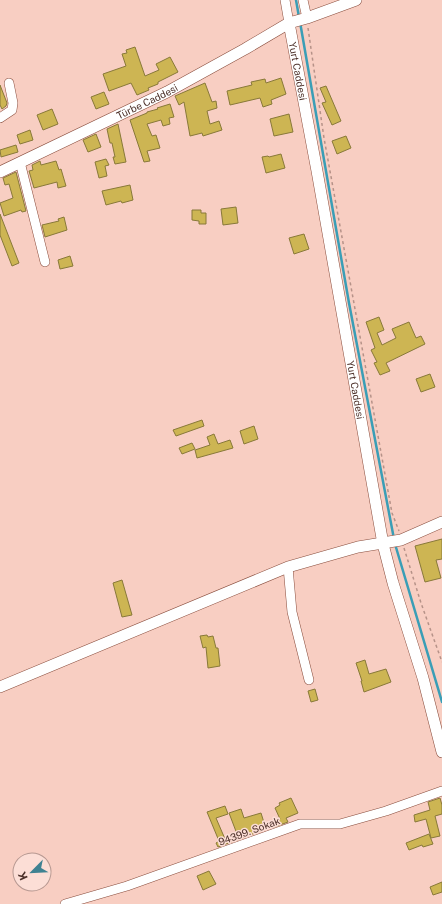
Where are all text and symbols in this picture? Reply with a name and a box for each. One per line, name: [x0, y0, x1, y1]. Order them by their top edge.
street label: Yurt Caddesi: [287, 41, 309, 101]
street label: Türbe Caddesi: [114, 81, 180, 121]
street label: Yurt Caddesi: [345, 360, 367, 420]
street label: 94399. Sokak: [217, 814, 282, 848]
north arrow: [12, 852, 52, 892]
text: K: [16, 870, 30, 882]

